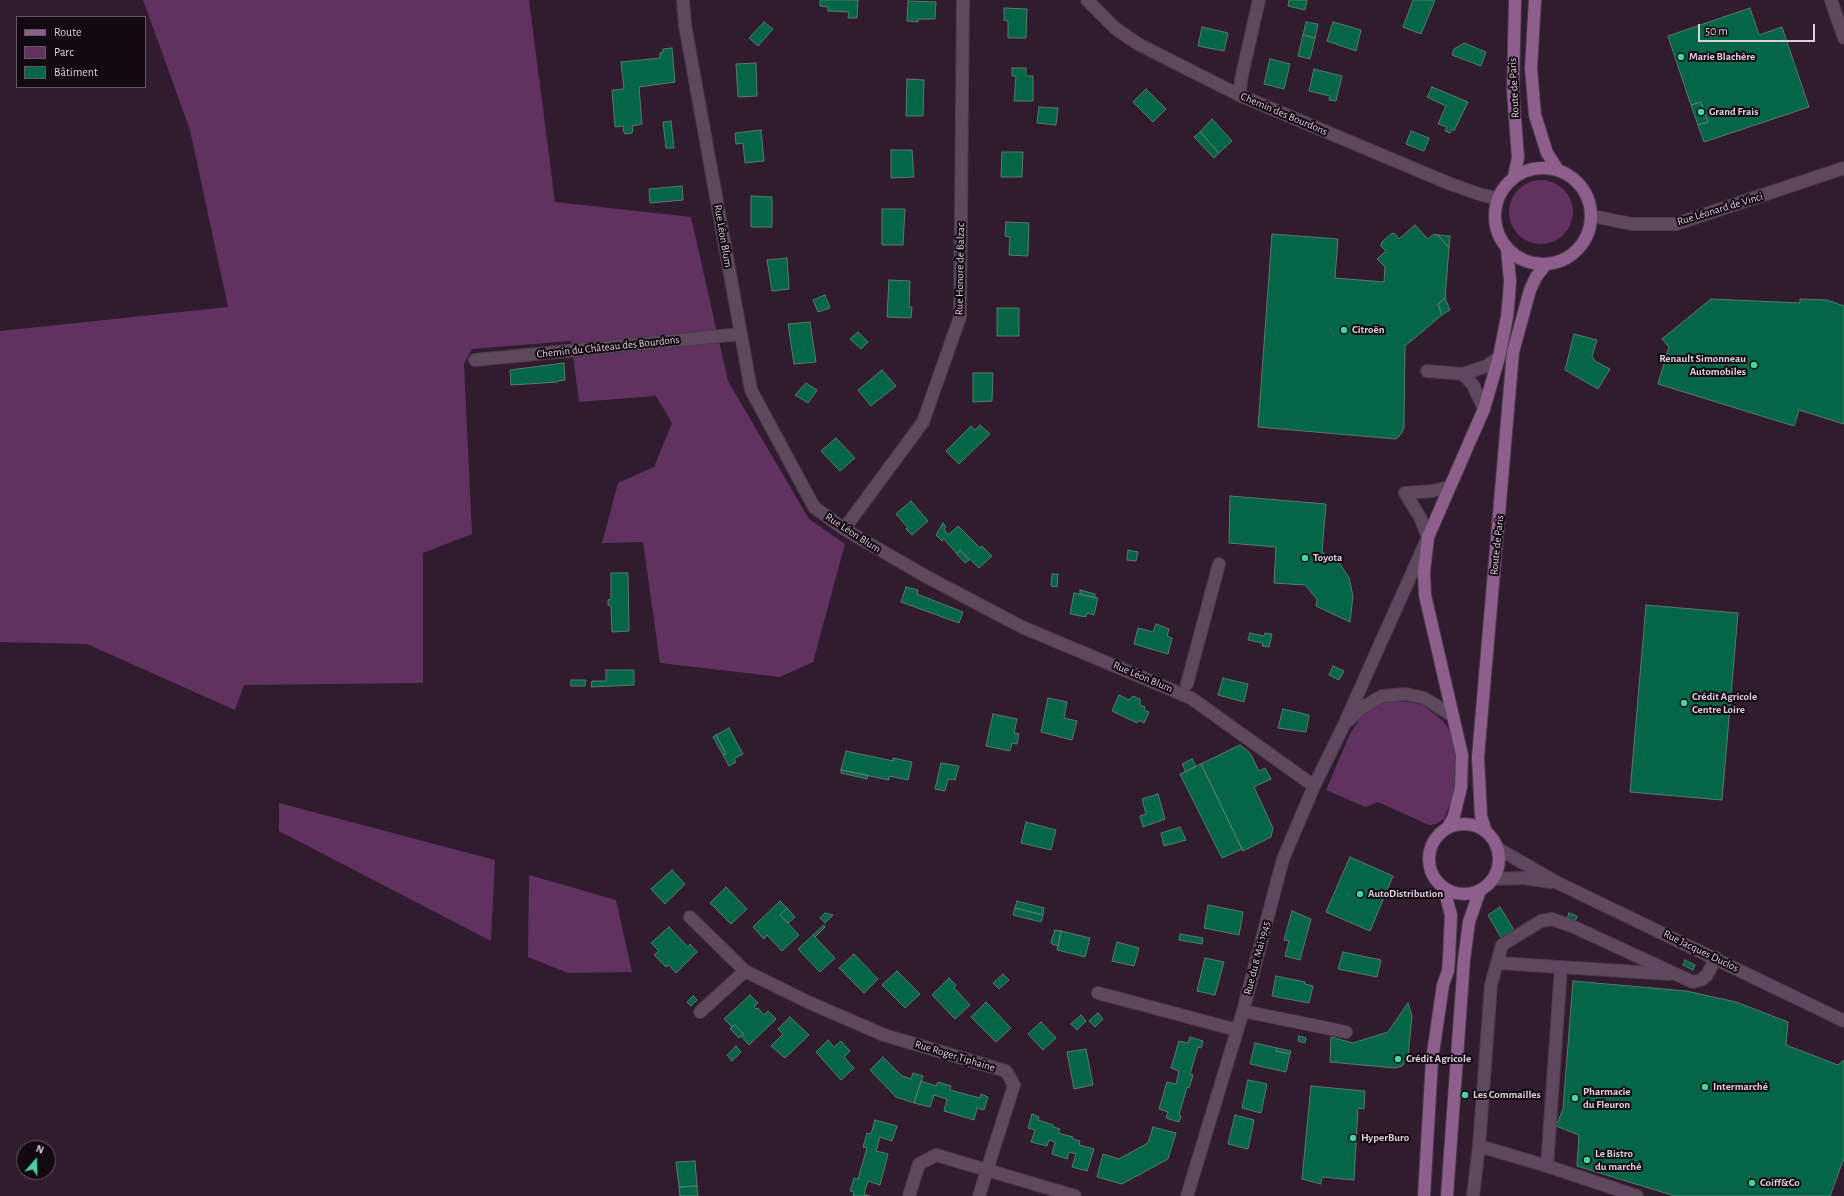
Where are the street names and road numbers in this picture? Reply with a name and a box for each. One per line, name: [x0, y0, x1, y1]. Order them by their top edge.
street label: Route de Paris: [1506, 58, 1522, 118]
street label: Chemin des Bourdons: [1239, 90, 1329, 138]
street label: Rue Léonard de Vinci: [1676, 190, 1764, 228]
street label: Rue Léon Blum: [711, 204, 735, 268]
street label: Rue Honore de Balzac: [953, 223, 967, 315]
street label: Chemin du Château des Bourdons: [536, 333, 680, 361]
street label: Rue Léon Blum: [823, 510, 883, 556]
street label: Route de Paris: [1487, 514, 1507, 576]
street label: Rue Léon Blum: [1111, 659, 1175, 695]
street label: Rue du 8 Mai 1945: [1241, 920, 1273, 996]
street label: Rue Jacques Duclos: [1661, 927, 1741, 975]
street label: Rue Roger Tiphaine: [913, 1038, 997, 1074]

